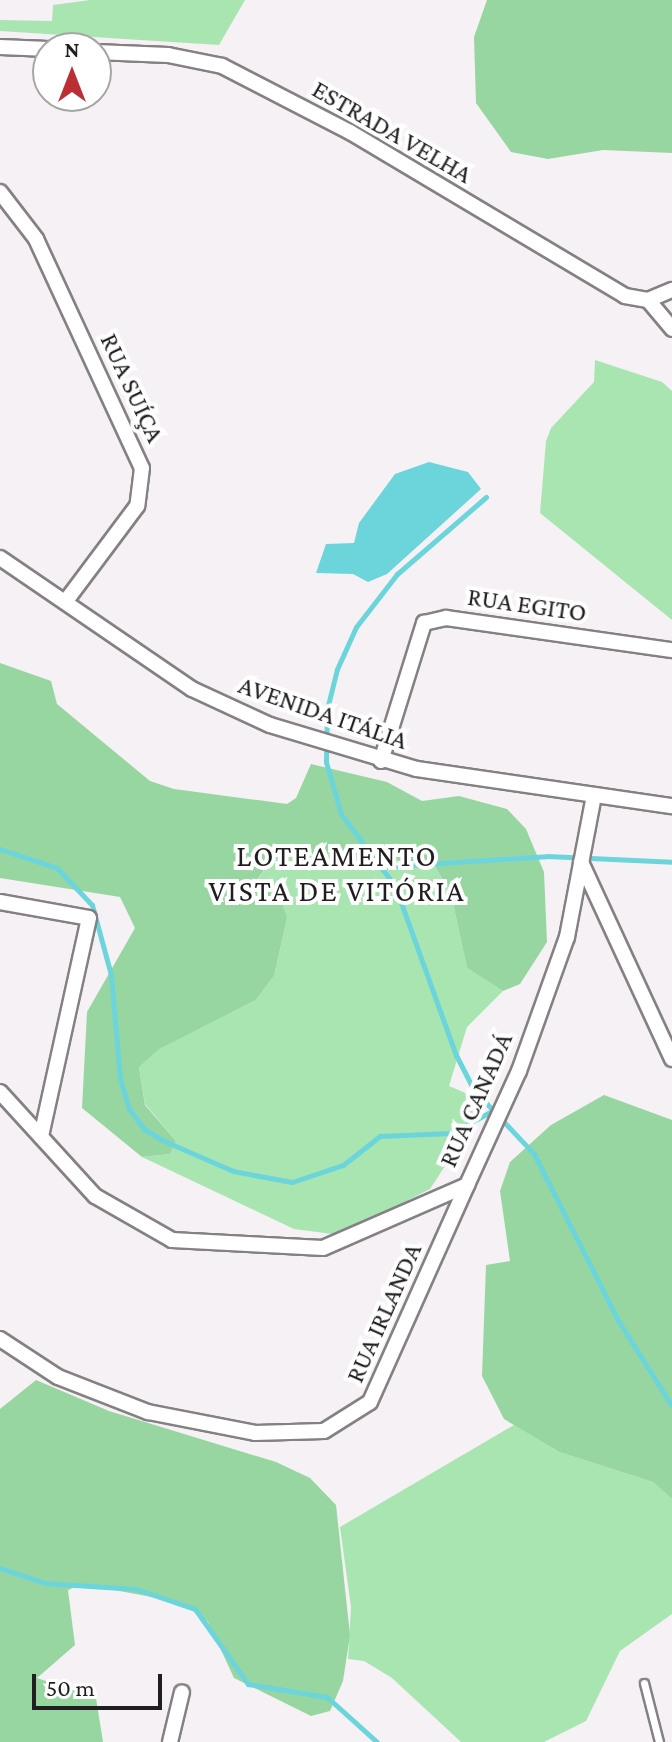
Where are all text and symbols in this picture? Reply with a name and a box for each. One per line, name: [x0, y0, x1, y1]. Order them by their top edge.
north arrow: [32, 32, 112, 112]
text: N: [65, 37, 80, 62]
street label: ESTRADA VELHA: [307, 74, 477, 190]
street label: RUA SUÍÇA: [93, 328, 171, 448]
street label: RUA EGITO: [466, 581, 588, 629]
street label: AVENIDA ITÁLIA: [234, 669, 412, 757]
district label: LOTEAMENTO VISTA DE VITÓRIA: [208, 838, 466, 908]
street label: RUA CANADÁ: [433, 1028, 519, 1172]
street label: RUA IRLANDA: [339, 1238, 429, 1388]
scale bar: [36, 1658, 166, 1708]
text: 50 m: [46, 1674, 95, 1701]

